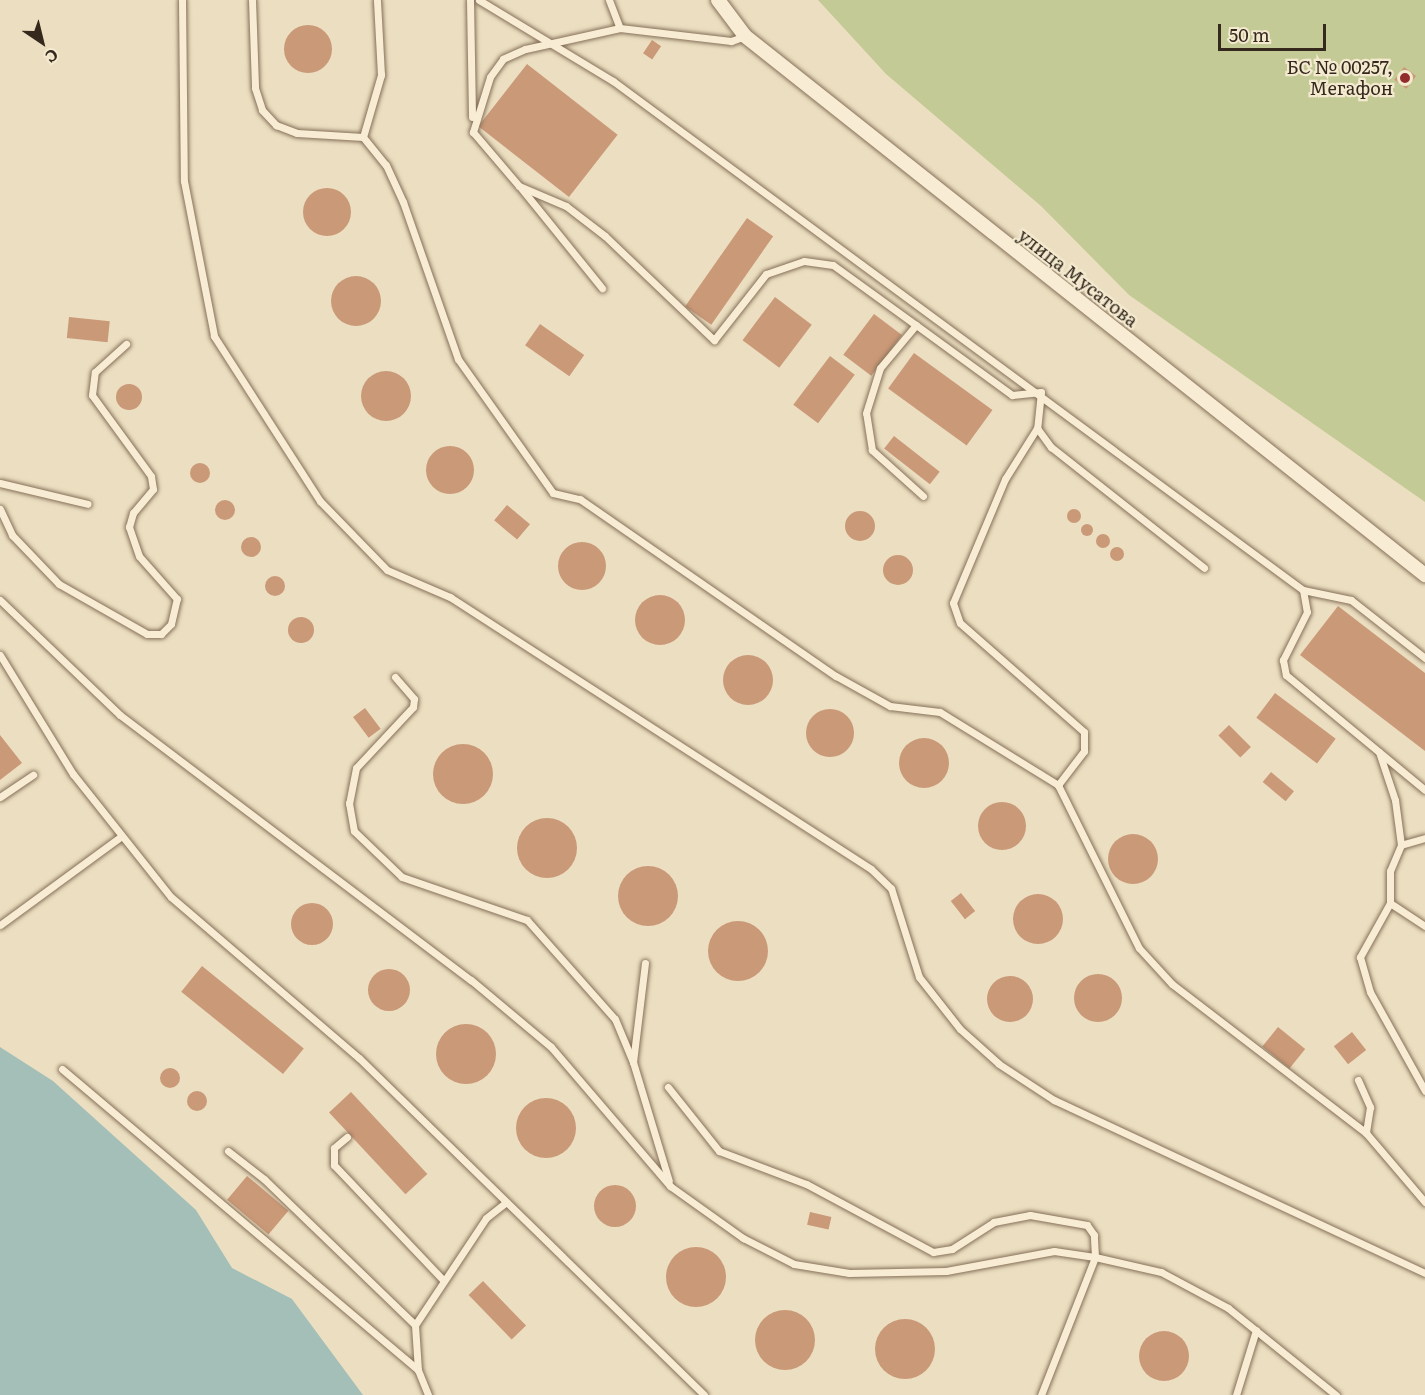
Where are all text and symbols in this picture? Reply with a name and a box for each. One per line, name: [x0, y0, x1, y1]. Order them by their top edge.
north arrow: [12, 12, 72, 72]
scale bar: [1221, 12, 1329, 50]
text: 50 m: [1229, 21, 1270, 48]
text: С: [41, 44, 64, 70]
place label: БС № 00257, Мегафон: [1287, 57, 1393, 100]
marker: БС № 00257, Мегафон: [1398, 71, 1412, 85]
street label: улица Мусатова: [1014, 225, 1142, 331]

